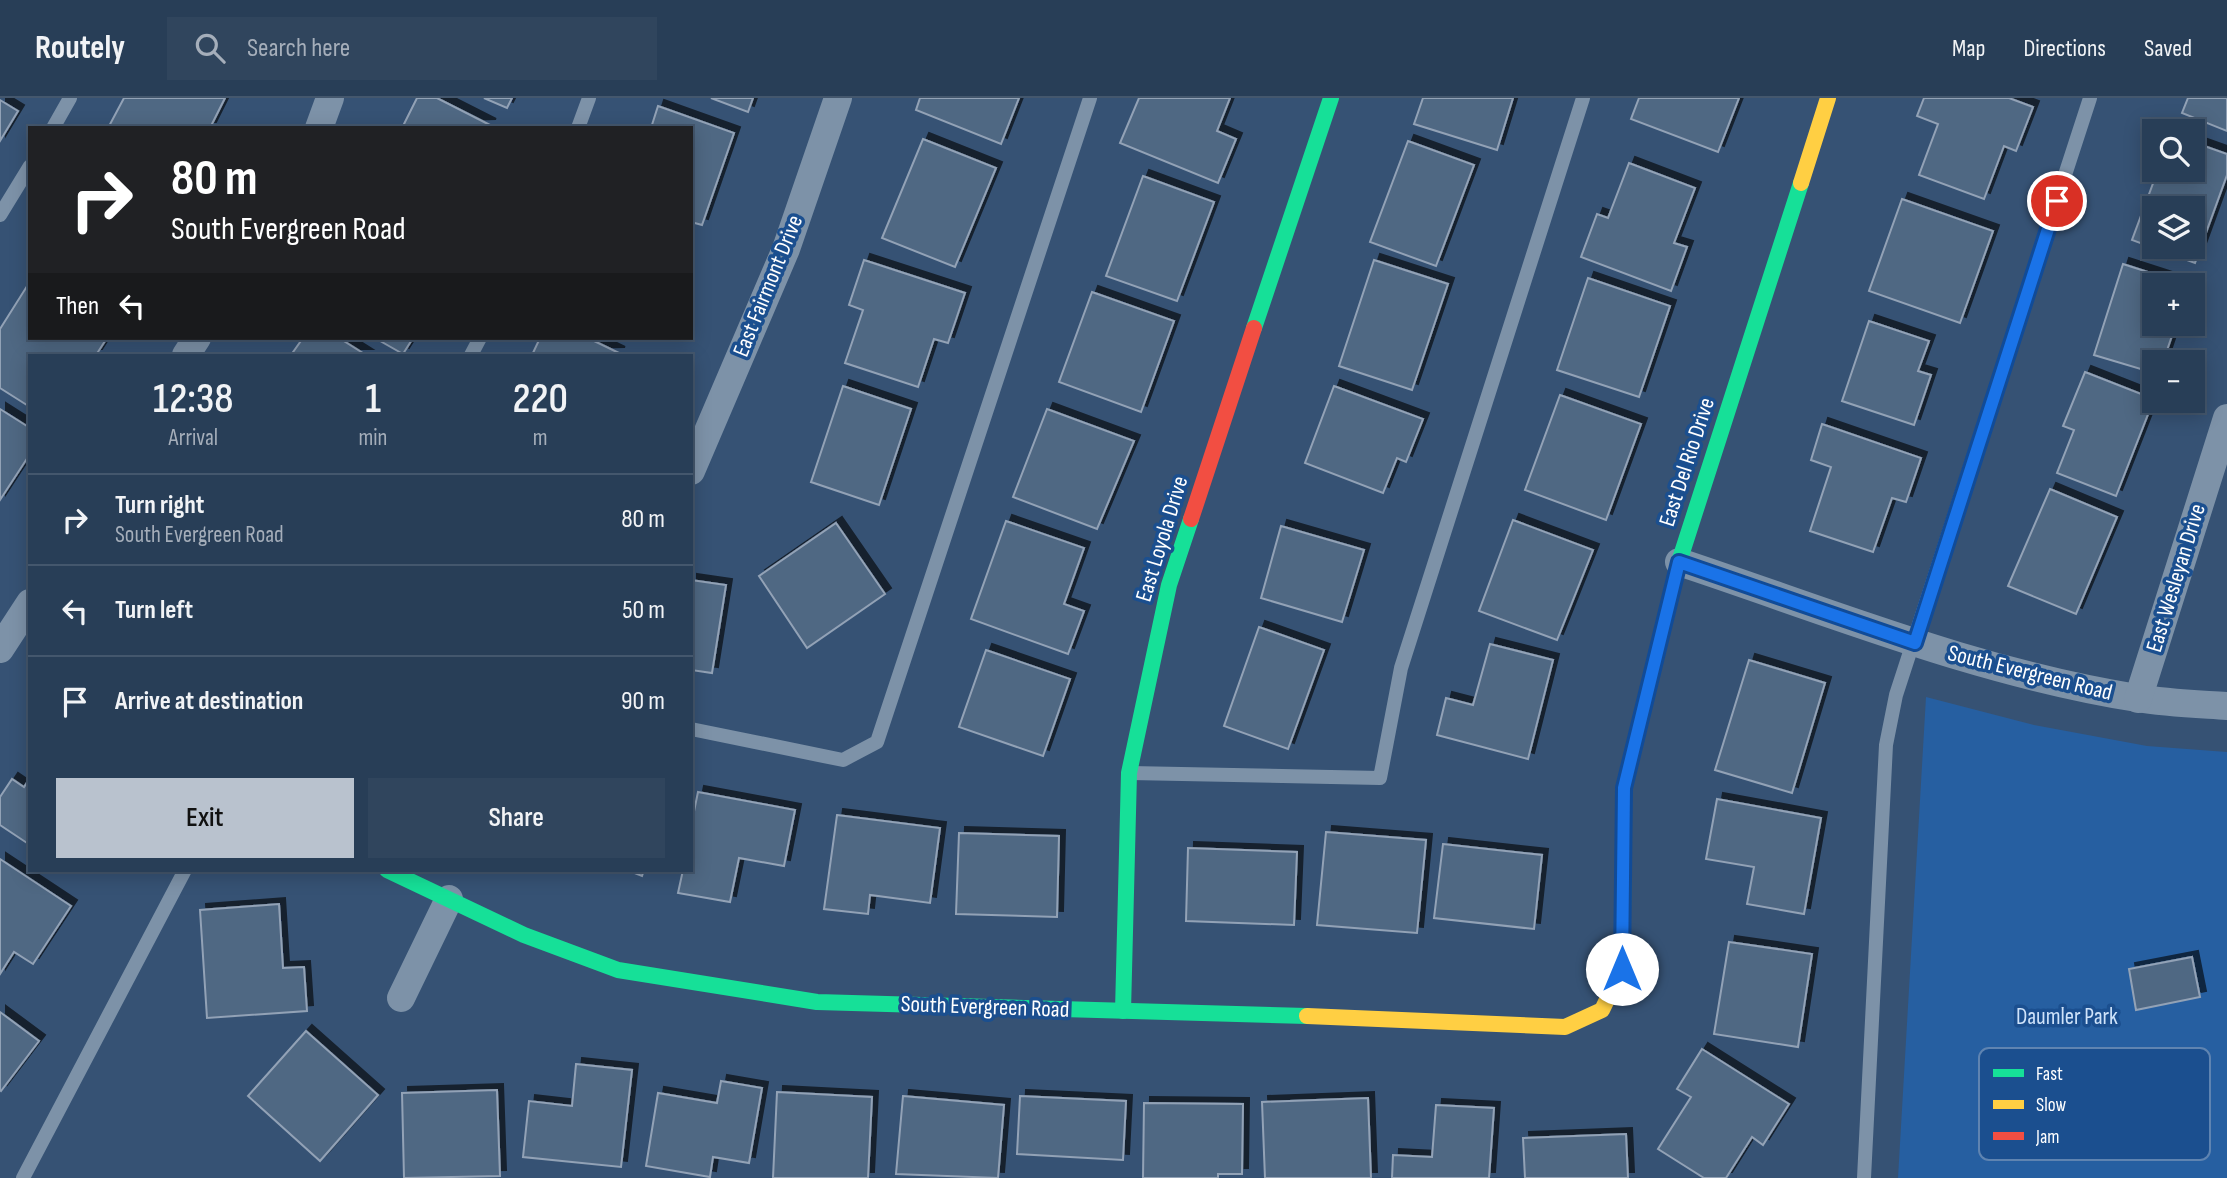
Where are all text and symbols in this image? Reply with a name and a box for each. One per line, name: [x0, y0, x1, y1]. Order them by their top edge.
search box: [167, 17, 657, 80]
text: Routely: [35, 28, 125, 68]
icon: search: [191, 29, 229, 67]
text: Search here: [247, 33, 350, 64]
text: Map: [1952, 34, 1985, 63]
text: Directions: [2023, 34, 2106, 63]
text: Saved: [2144, 34, 2192, 63]
map controls: [2142, 119, 2205, 413]
button: search: [2142, 119, 2205, 182]
text: 80 m: [171, 150, 258, 209]
icon: right: [56, 154, 147, 245]
pin: [2027, 171, 2087, 231]
icon: arrive: [2038, 182, 2076, 220]
button: layers: [2142, 196, 2205, 259]
text: South Evergreen Road: [171, 210, 406, 249]
street label: East Fairmont Drive: [727, 211, 809, 361]
button: +: [2142, 273, 2205, 336]
icon: left: [113, 287, 151, 325]
text: Then: [56, 291, 99, 322]
button: −: [2142, 350, 2205, 413]
text: 12:38: [153, 374, 234, 425]
text: 1: [365, 374, 381, 425]
text: 220: [513, 374, 568, 425]
street label: East Del Rio Drive: [1653, 394, 1721, 530]
text: Arrival: [169, 424, 218, 452]
text: min: [359, 424, 387, 452]
text: m: [533, 424, 548, 452]
street label: East Loyola Drive: [1130, 473, 1194, 605]
text: Turn right: [115, 490, 204, 521]
icon: right: [56, 501, 94, 539]
street label: East Wesleyan Drive: [2140, 501, 2212, 655]
text: 80 m: [621, 504, 665, 535]
text: South Evergreen Road: [115, 521, 284, 549]
icon: left: [56, 592, 94, 630]
text: Turn left: [115, 595, 193, 626]
text: 50 m: [622, 595, 665, 626]
street label: South Evergreen Road: [1945, 639, 2115, 707]
icon: arrive: [56, 683, 94, 721]
text: Arrive at destination: [115, 686, 303, 717]
text: 90 m: [621, 686, 665, 717]
button: Exit: [56, 778, 354, 858]
button: Share: [368, 778, 665, 858]
position arrow: [1585, 932, 1659, 1006]
street label: South Evergreen Road: [900, 990, 1070, 1024]
park label: Daumler Park: [2016, 1003, 2118, 1031]
legend: [1979, 1048, 2210, 1160]
text: Fast: [2036, 1063, 2063, 1086]
text: Slow: [2036, 1094, 2066, 1117]
text: Jam: [2035, 1126, 2059, 1149]

